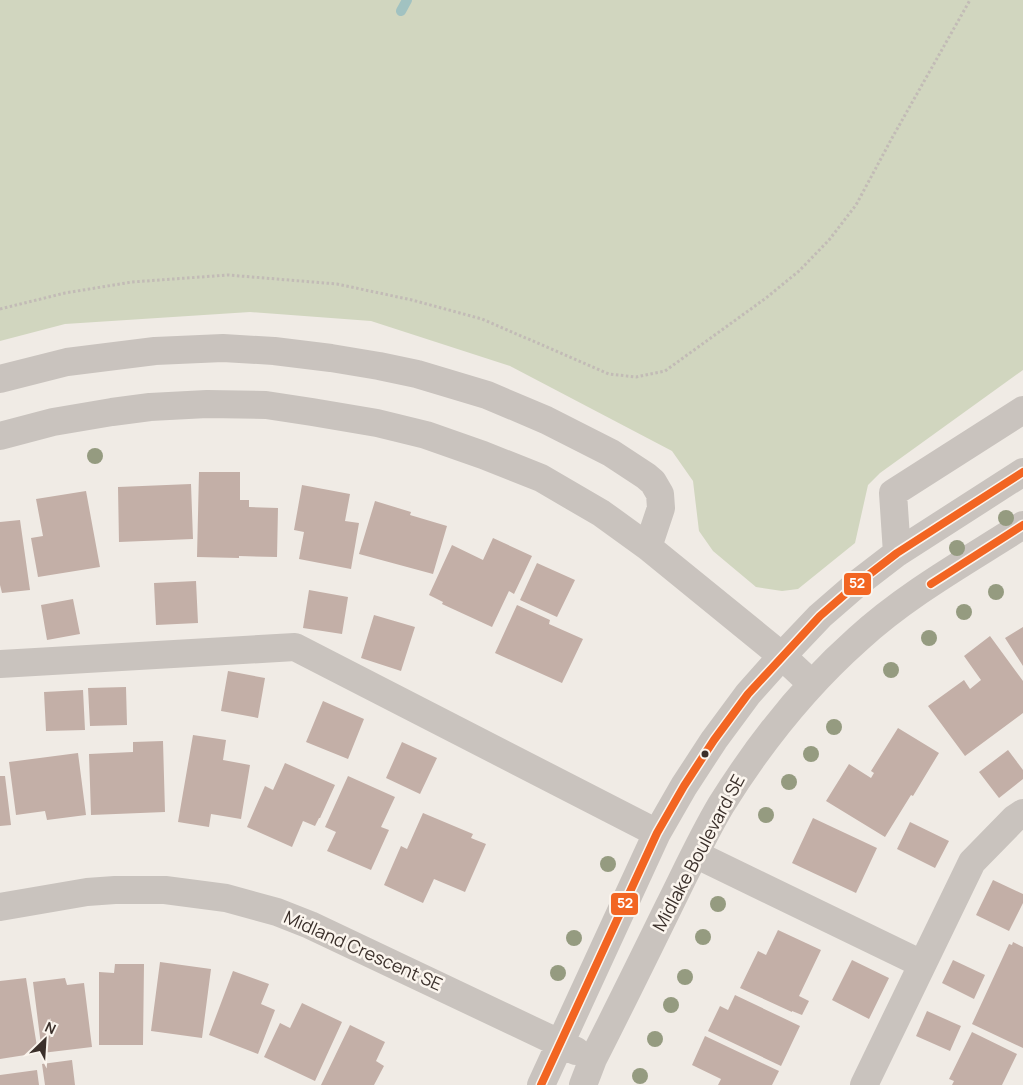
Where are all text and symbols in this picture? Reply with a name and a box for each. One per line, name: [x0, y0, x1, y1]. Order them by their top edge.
line badge: 52: [843, 572, 872, 596]
text: 52: [849, 573, 865, 592]
unlabelled marker: [700, 749, 710, 759]
street label: Midlake Boulevard SE: [647, 770, 750, 935]
line badge: 52: [610, 892, 639, 916]
text: 52: [617, 893, 633, 912]
street label: Midland Crescent SE: [280, 904, 446, 996]
north arrow: [20, 1015, 70, 1065]
text: N: [42, 1017, 59, 1039]

